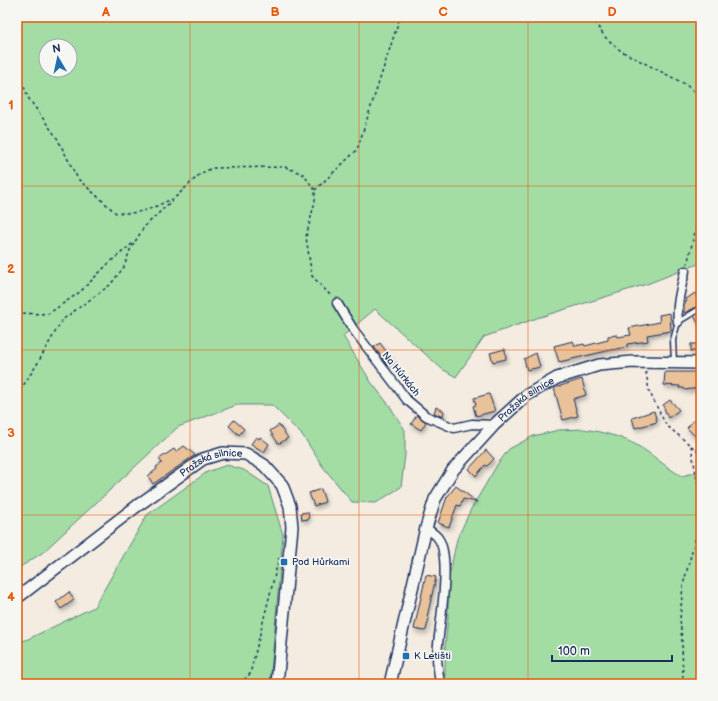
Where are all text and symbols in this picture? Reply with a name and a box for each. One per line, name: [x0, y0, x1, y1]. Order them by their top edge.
text: A: [101, 4, 110, 20]
text: B: [270, 4, 280, 20]
text: C: [438, 4, 448, 20]
text: D: [607, 4, 617, 20]
north arrow: [38, 38, 78, 78]
text: N: [51, 42, 62, 56]
text: 1: [8, 97, 14, 113]
text: 2: [7, 261, 15, 277]
street label: Na Hůrkách: [379, 349, 423, 399]
street label: Pražská silnice: [496, 375, 557, 424]
text: 3: [7, 425, 15, 441]
street label: Pražská silnice: [178, 447, 243, 479]
place label: Pod Hůrkami: [292, 556, 350, 568]
marker: Pod Hůrkami: [279, 557, 289, 567]
text: 4: [7, 589, 15, 605]
scale bar: [552, 637, 672, 663]
text: 100 m: [558, 644, 590, 659]
place label: K Letišti: [414, 650, 451, 662]
marker: K Letišti: [401, 651, 411, 661]

